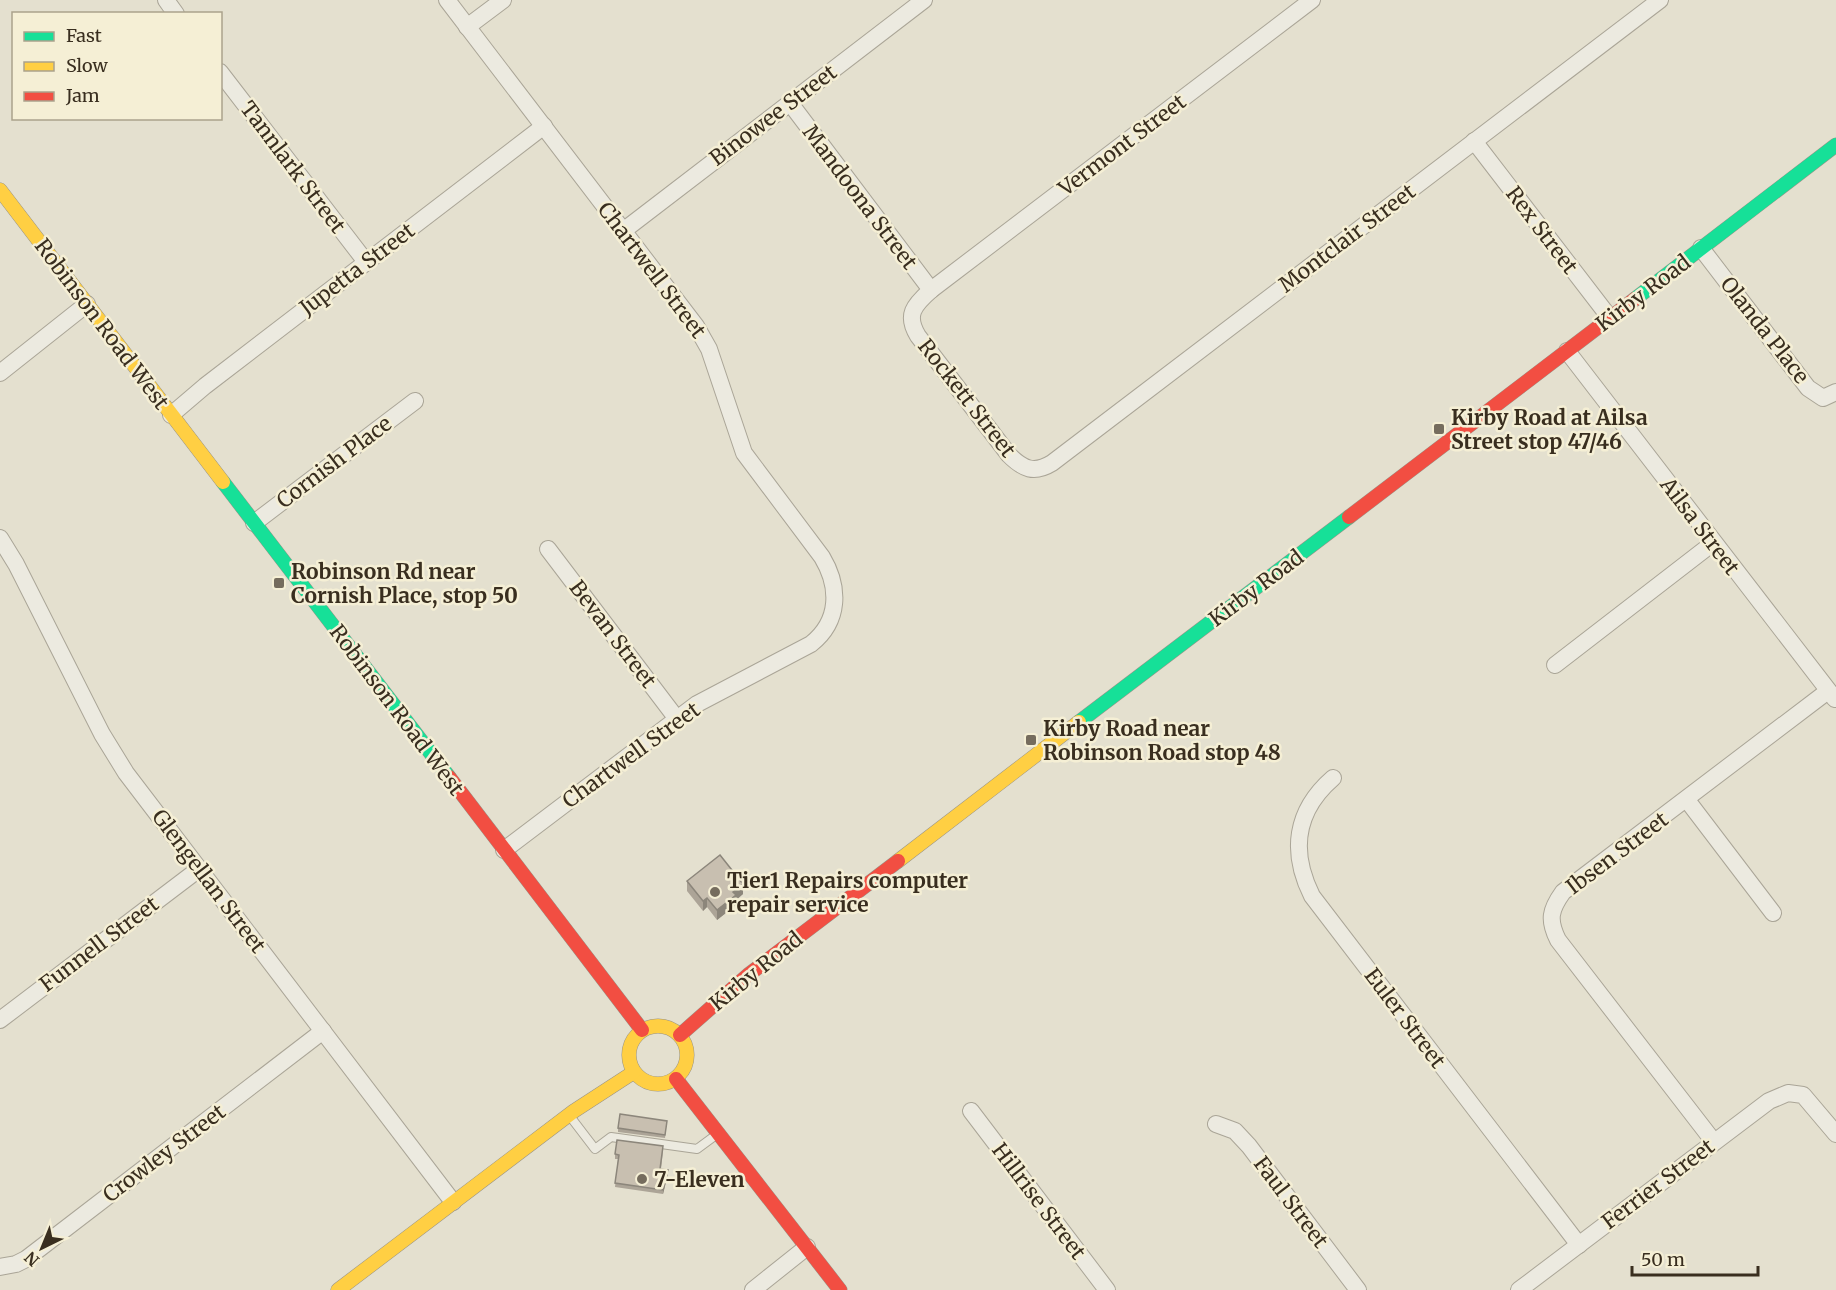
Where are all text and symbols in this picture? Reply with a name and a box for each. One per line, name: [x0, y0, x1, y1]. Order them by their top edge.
legend: [12, 12, 222, 120]
text: Fast: [66, 24, 102, 47]
text: Slow: [66, 54, 109, 77]
street label: Binowee Street: [704, 58, 842, 172]
text: Jam: [65, 84, 100, 107]
street label: Vermont Street: [1052, 88, 1191, 202]
street label: Tannlark Street: [235, 96, 351, 238]
street label: Mandoona Street: [797, 119, 923, 275]
street label: Montclair Street: [1273, 178, 1421, 298]
street label: Rex Street: [1500, 181, 1584, 279]
street label: Chartwell Street: [592, 197, 712, 343]
street label: Jupetta Street: [293, 217, 420, 322]
street label: Robinson Road West: [29, 233, 175, 415]
street label: Kirby Road: [1590, 248, 1696, 337]
street label: Olanda Place: [1715, 271, 1815, 389]
street label: Rockett Street: [912, 333, 1022, 463]
place label: Kirby Road at Ailsa Street stop 47/46: [1451, 404, 1648, 455]
street label: Cornish Place: [271, 410, 397, 514]
marker: Kirby Road at Ailsa Street stop 47/46: [1432, 422, 1446, 436]
street label: Ailsa Street: [1654, 471, 1745, 580]
street label: Kirby Road: [1203, 543, 1309, 632]
place label: Robinson Rd near Cornish Place, stop 50: [291, 558, 518, 609]
street label: Bevan Street: [564, 575, 662, 693]
marker: Robinson Rd near Cornish Place, stop 50: [272, 576, 286, 590]
street label: Robinson Road West: [324, 619, 470, 801]
street label: Chartwell Street: [557, 696, 705, 814]
place label: Kirby Road near Robinson Road stop 48: [1043, 715, 1281, 766]
marker: Kirby Road near Robinson Road stop 48: [1024, 733, 1038, 747]
street label: Glengellan Street: [146, 804, 272, 958]
street label: Ibsen Street: [1561, 806, 1673, 900]
place label: Tier1 Repairs computer repair service: [727, 867, 968, 918]
marker: Tier1 Repairs computer repair service: [708, 885, 722, 899]
street label: Funnell Street: [34, 890, 164, 998]
street label: Kirby Road: [704, 925, 808, 1017]
street label: Euler Street: [1359, 963, 1451, 1073]
street label: Crowley Street: [97, 1098, 231, 1208]
street label: Ferrier Street: [1596, 1133, 1720, 1235]
street label: Hillrise Street: [986, 1137, 1092, 1265]
street label: Faul Street: [1248, 1151, 1334, 1253]
place label: 7-Eleven: [654, 1166, 744, 1193]
marker: 7-Eleven: [635, 1172, 649, 1186]
north arrow: [12, 1218, 72, 1278]
scale bar: [1632, 1239, 1758, 1277]
text: N: [20, 1247, 43, 1271]
text: 50 m: [1641, 1248, 1685, 1271]

